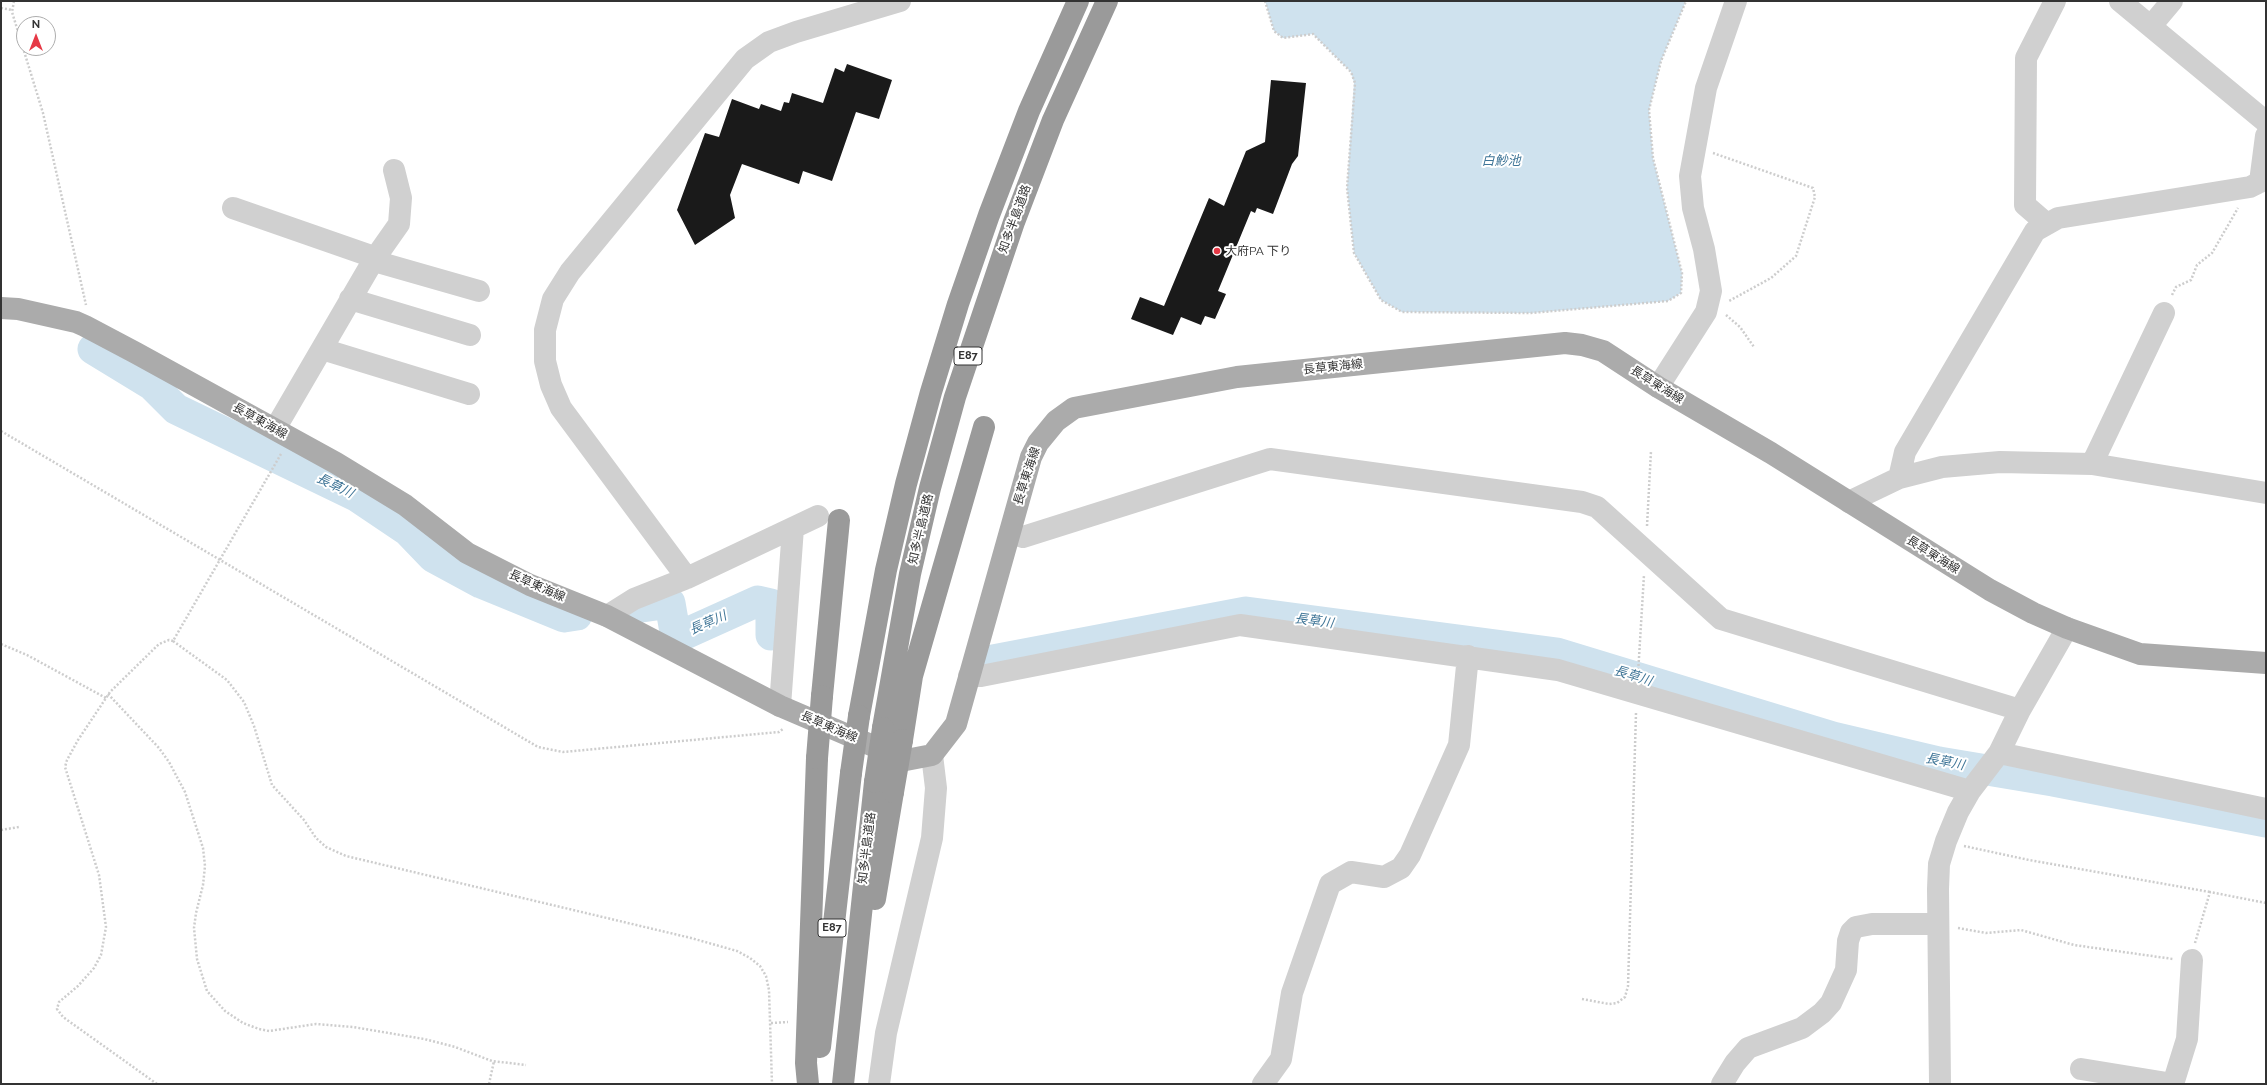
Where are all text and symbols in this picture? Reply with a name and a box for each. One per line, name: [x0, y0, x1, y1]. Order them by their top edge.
north arrow: [16, 16, 56, 56]
text: N: [32, 18, 40, 31]
water label: 白魦池: [1482, 153, 1520, 169]
street label: 知多半島道路: [996, 183, 1034, 255]
place label: 大府PA 下り: [1225, 244, 1291, 258]
marker: 大府PA 下り: [1212, 246, 1222, 256]
road number: E87: [954, 347, 982, 365]
street label: 長草東海線: [1302, 357, 1364, 377]
street label: 長草東海線: [1628, 363, 1686, 407]
street label: 長草東海線: [230, 400, 290, 442]
street label: 長草東海線: [1011, 445, 1043, 507]
water label: 長草川: [314, 470, 356, 502]
street label: 知多半島道路: [906, 492, 936, 566]
street label: 長草東海線: [1904, 533, 1962, 577]
street label: 長草東海線: [507, 567, 567, 605]
water label: 長草川: [687, 608, 729, 638]
water label: 長草川: [1294, 611, 1334, 631]
water label: 長草川: [1612, 663, 1654, 689]
street label: 長草東海線: [799, 709, 859, 745]
water label: 長草川: [1924, 751, 1966, 773]
street label: 知多半島道路: [855, 811, 879, 885]
road number: E87: [818, 919, 846, 937]

